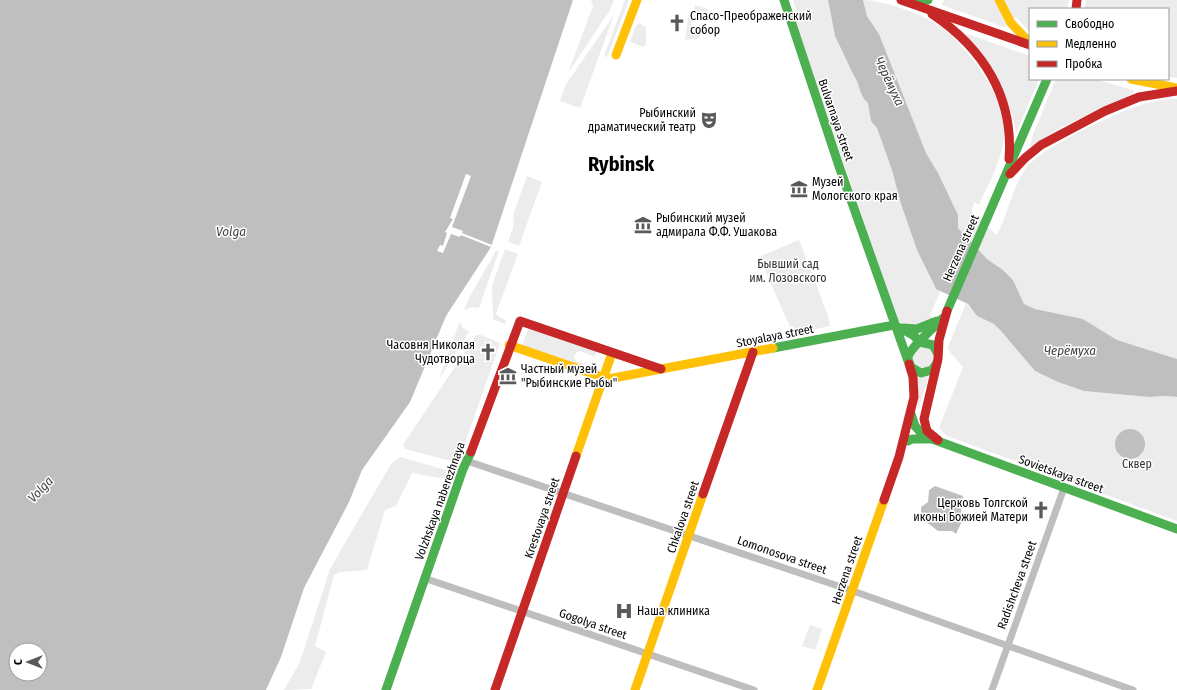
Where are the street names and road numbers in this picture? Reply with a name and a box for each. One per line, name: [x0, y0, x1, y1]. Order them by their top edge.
street label: Bulvarnaya street: [815, 77, 857, 163]
street label: Herzena street: [940, 212, 982, 284]
street label: Stoyalaya street: [735, 322, 815, 350]
street label: Volzhskaya naberezhnaya: [412, 440, 468, 562]
street label: Sovietskaya street: [1017, 452, 1105, 496]
street label: Krestovaya street: [522, 476, 562, 560]
street label: Chkalova street: [664, 479, 702, 555]
street label: Lomonosova street: [736, 533, 829, 577]
street label: Herzena street: [829, 534, 865, 606]
street label: Radishcheva street: [994, 539, 1040, 631]
street label: Gogolya street: [557, 606, 629, 642]

